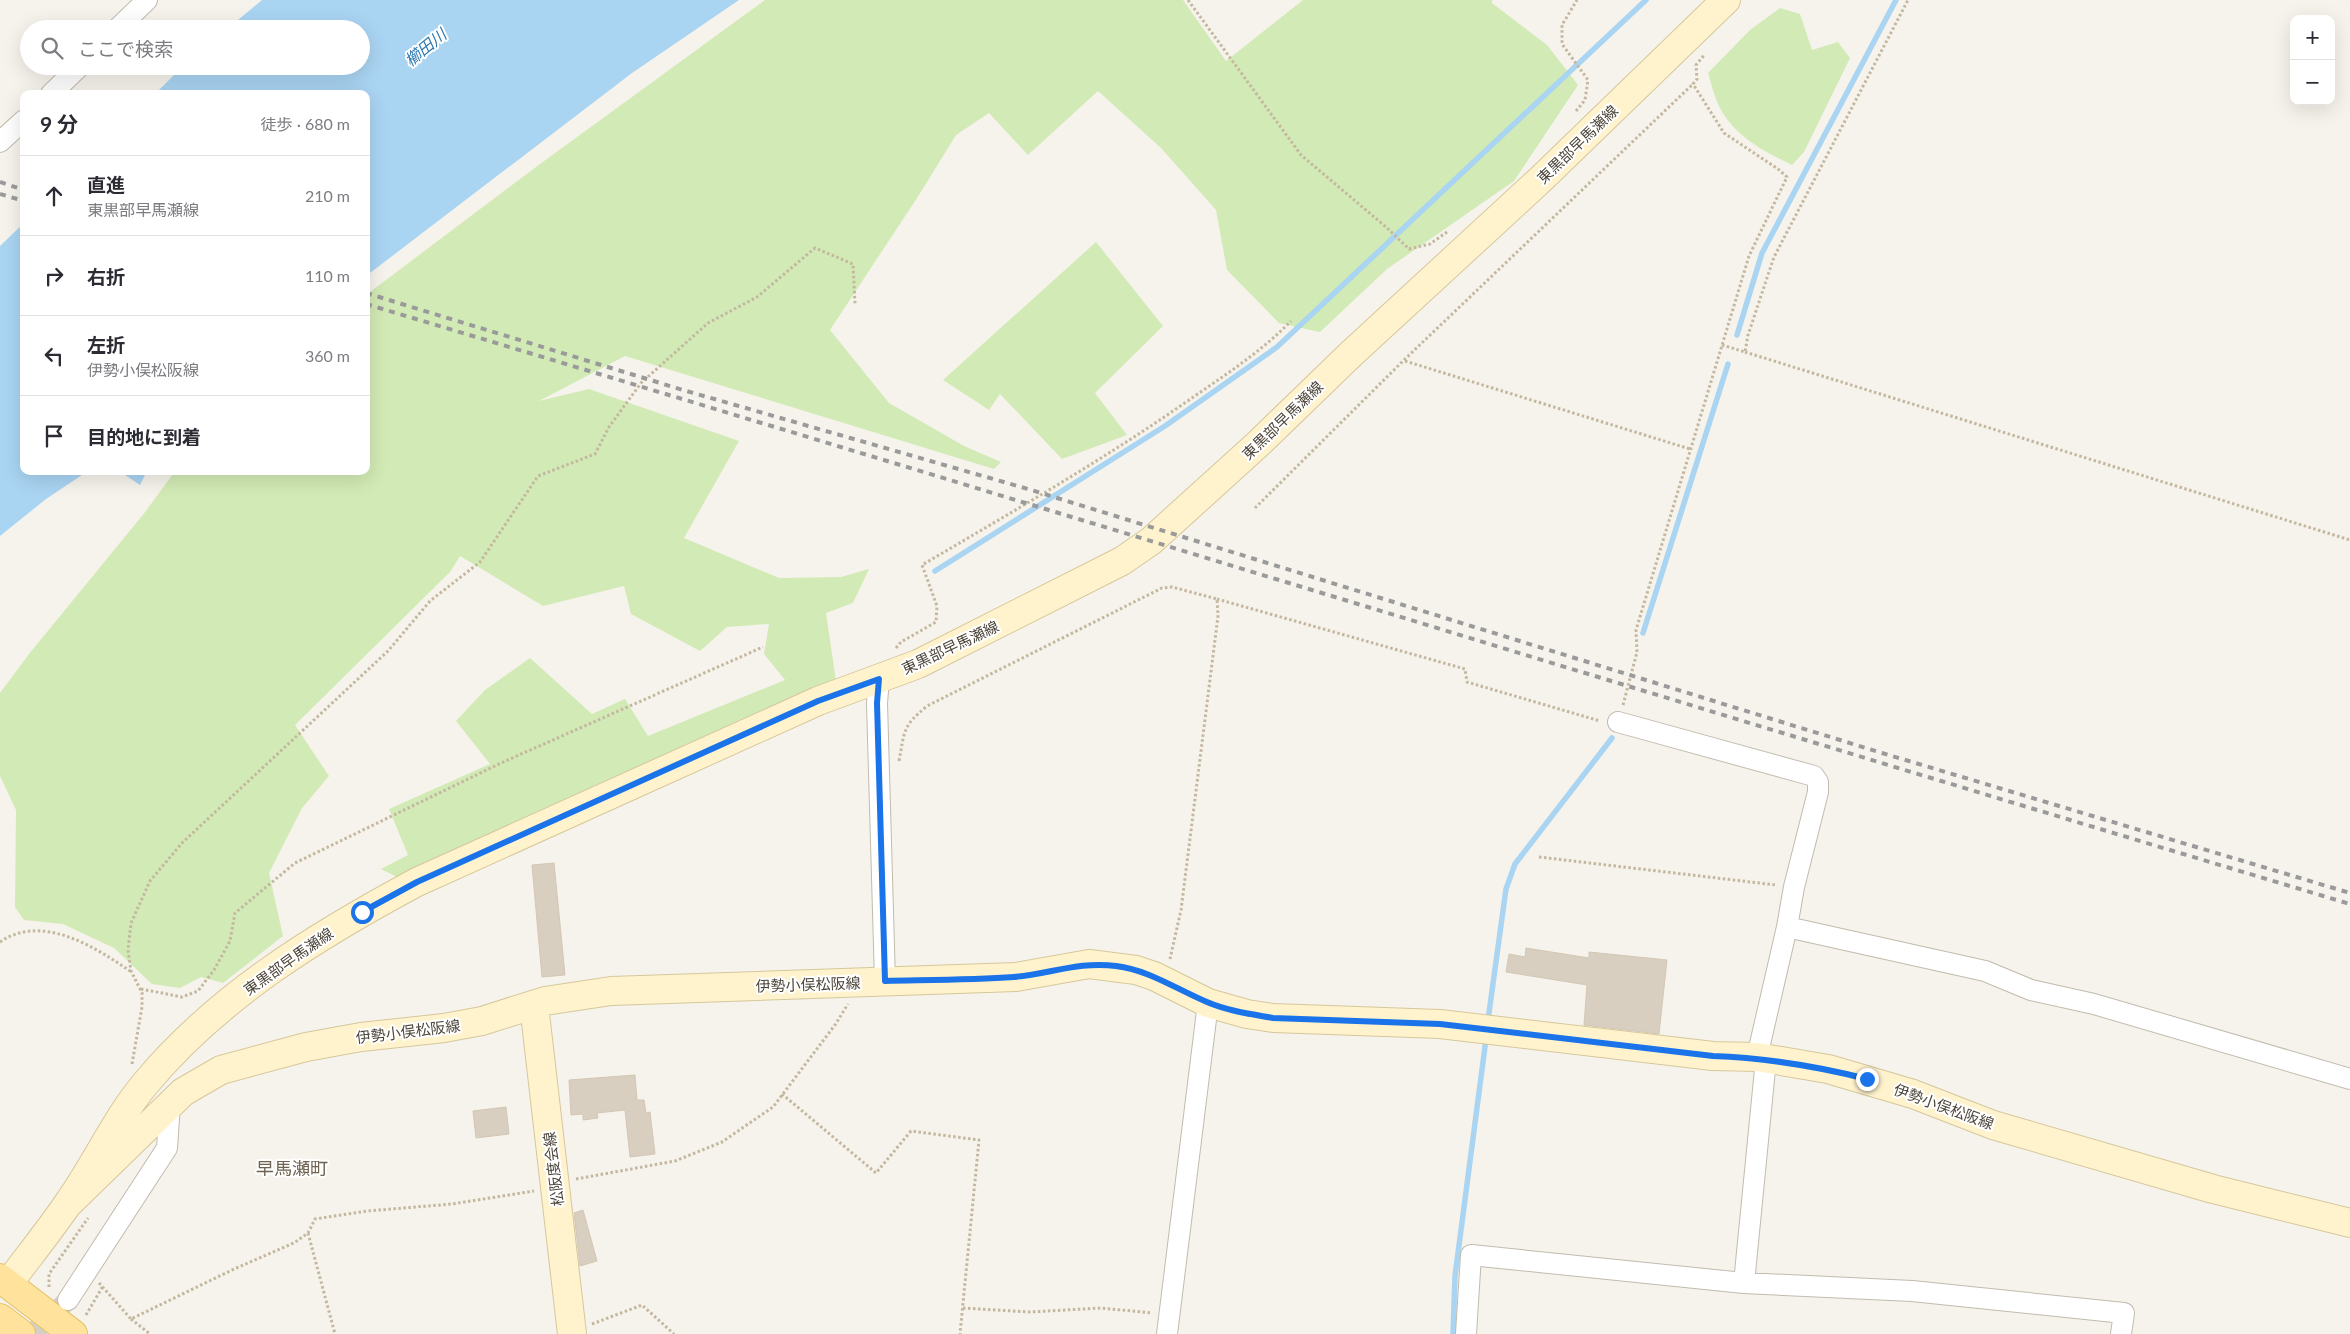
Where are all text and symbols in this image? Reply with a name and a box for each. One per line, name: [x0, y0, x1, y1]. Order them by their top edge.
map controls: [2290, 15, 2335, 105]
button: +: [2290, 15, 2335, 60]
search box: [20, 20, 370, 75]
water label: 櫛田川: [400, 23, 451, 69]
icon: search: [38, 34, 66, 62]
text: ここで検索: [78, 37, 173, 60]
button: −: [2290, 60, 2335, 105]
street label: 東黒部早馬瀬線: [1533, 101, 1621, 187]
text: 9 分: [40, 111, 78, 136]
text: 徒歩 · 680 m: [261, 114, 350, 133]
text: 直進: [87, 173, 125, 196]
icon: ahead: [40, 182, 68, 210]
text: 210 m: [305, 186, 350, 205]
text: 東黒部早馬瀬線: [87, 200, 199, 219]
icon: right: [40, 262, 68, 290]
text: 右折: [87, 265, 125, 288]
text: 110 m: [305, 266, 350, 285]
text: 左折: [87, 333, 125, 356]
icon: left: [40, 342, 68, 370]
text: 360 m: [305, 346, 350, 365]
text: 伊勢小俣松阪線: [87, 360, 199, 379]
street label: 東黒部早馬瀬線: [1238, 377, 1326, 463]
icon: arrive: [40, 422, 68, 450]
text: 目的地に到着: [87, 425, 201, 448]
street label: 東黒部早馬瀬線: [899, 617, 1001, 677]
route start: [351, 901, 374, 924]
street label: 東黒部早馬瀬線: [240, 924, 336, 998]
street label: 伊勢小俣松阪線: [755, 973, 861, 995]
street label: 伊勢小俣松阪線: [355, 1016, 461, 1046]
route end: [1856, 1068, 1879, 1091]
street label: 伊勢小俣松阪線: [1892, 1080, 1996, 1132]
street label: 松阪度会線: [539, 1131, 567, 1207]
district label: 早馬瀬町: [256, 1157, 328, 1179]

